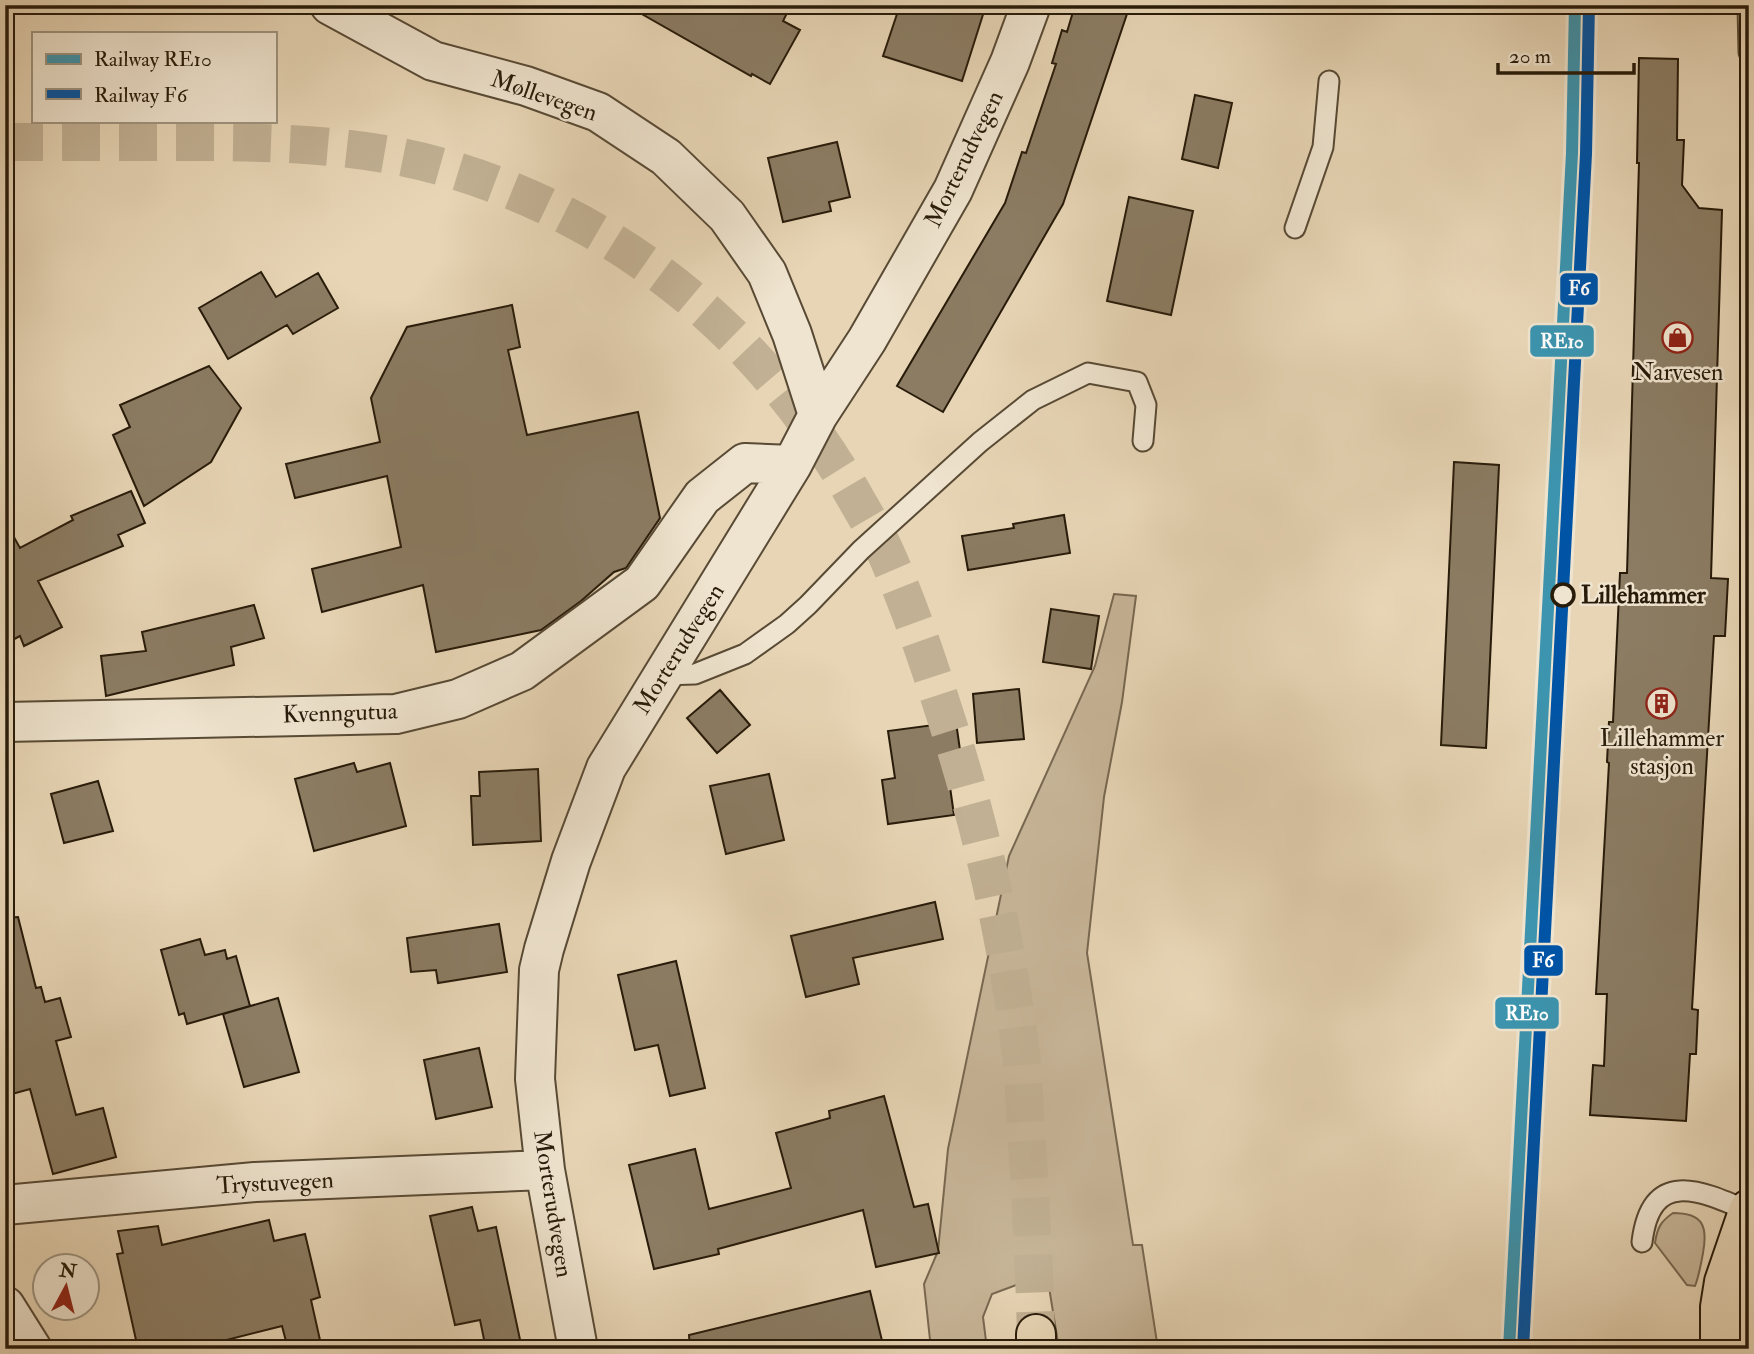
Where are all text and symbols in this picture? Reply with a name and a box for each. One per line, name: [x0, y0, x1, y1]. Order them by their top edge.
legend: [32, 32, 276, 122]
scale bar: [1498, 32, 1635, 76]
text: 20 m: [1509, 43, 1551, 70]
text: Railway RE10: [94, 46, 212, 73]
street label: Møllevegen: [487, 63, 601, 129]
text: Railway F6: [94, 82, 189, 109]
street label: Morterudvegen: [917, 85, 1011, 233]
line badge: F6: [1559, 272, 1599, 306]
text: F6: [1568, 277, 1591, 301]
shop icon: Narvesen: [1661, 321, 1695, 355]
line badge: RE10: [1529, 324, 1595, 358]
text: RE10: [1540, 330, 1584, 354]
place label: Narvesen: [1633, 357, 1723, 388]
street label: Morterudvegen: [626, 578, 732, 720]
place label: Lillehammer: [1581, 580, 1707, 611]
marker: Lillehammer: [1551, 583, 1575, 607]
building icon: Lillehammer stasjon: [1645, 687, 1679, 721]
street label: Kvenngutua: [282, 695, 399, 731]
place label: Lillehammer stasjon: [1600, 723, 1724, 782]
line badge: F6: [1523, 944, 1564, 977]
text: F6: [1532, 949, 1555, 973]
line badge: RE10: [1494, 996, 1560, 1030]
text: RE10: [1505, 1002, 1549, 1026]
street label: Morterudvegen: [526, 1128, 580, 1280]
street label: Trystuvegen: [216, 1164, 334, 1202]
north arrow: [32, 1252, 102, 1322]
text: N: [57, 1258, 79, 1284]

